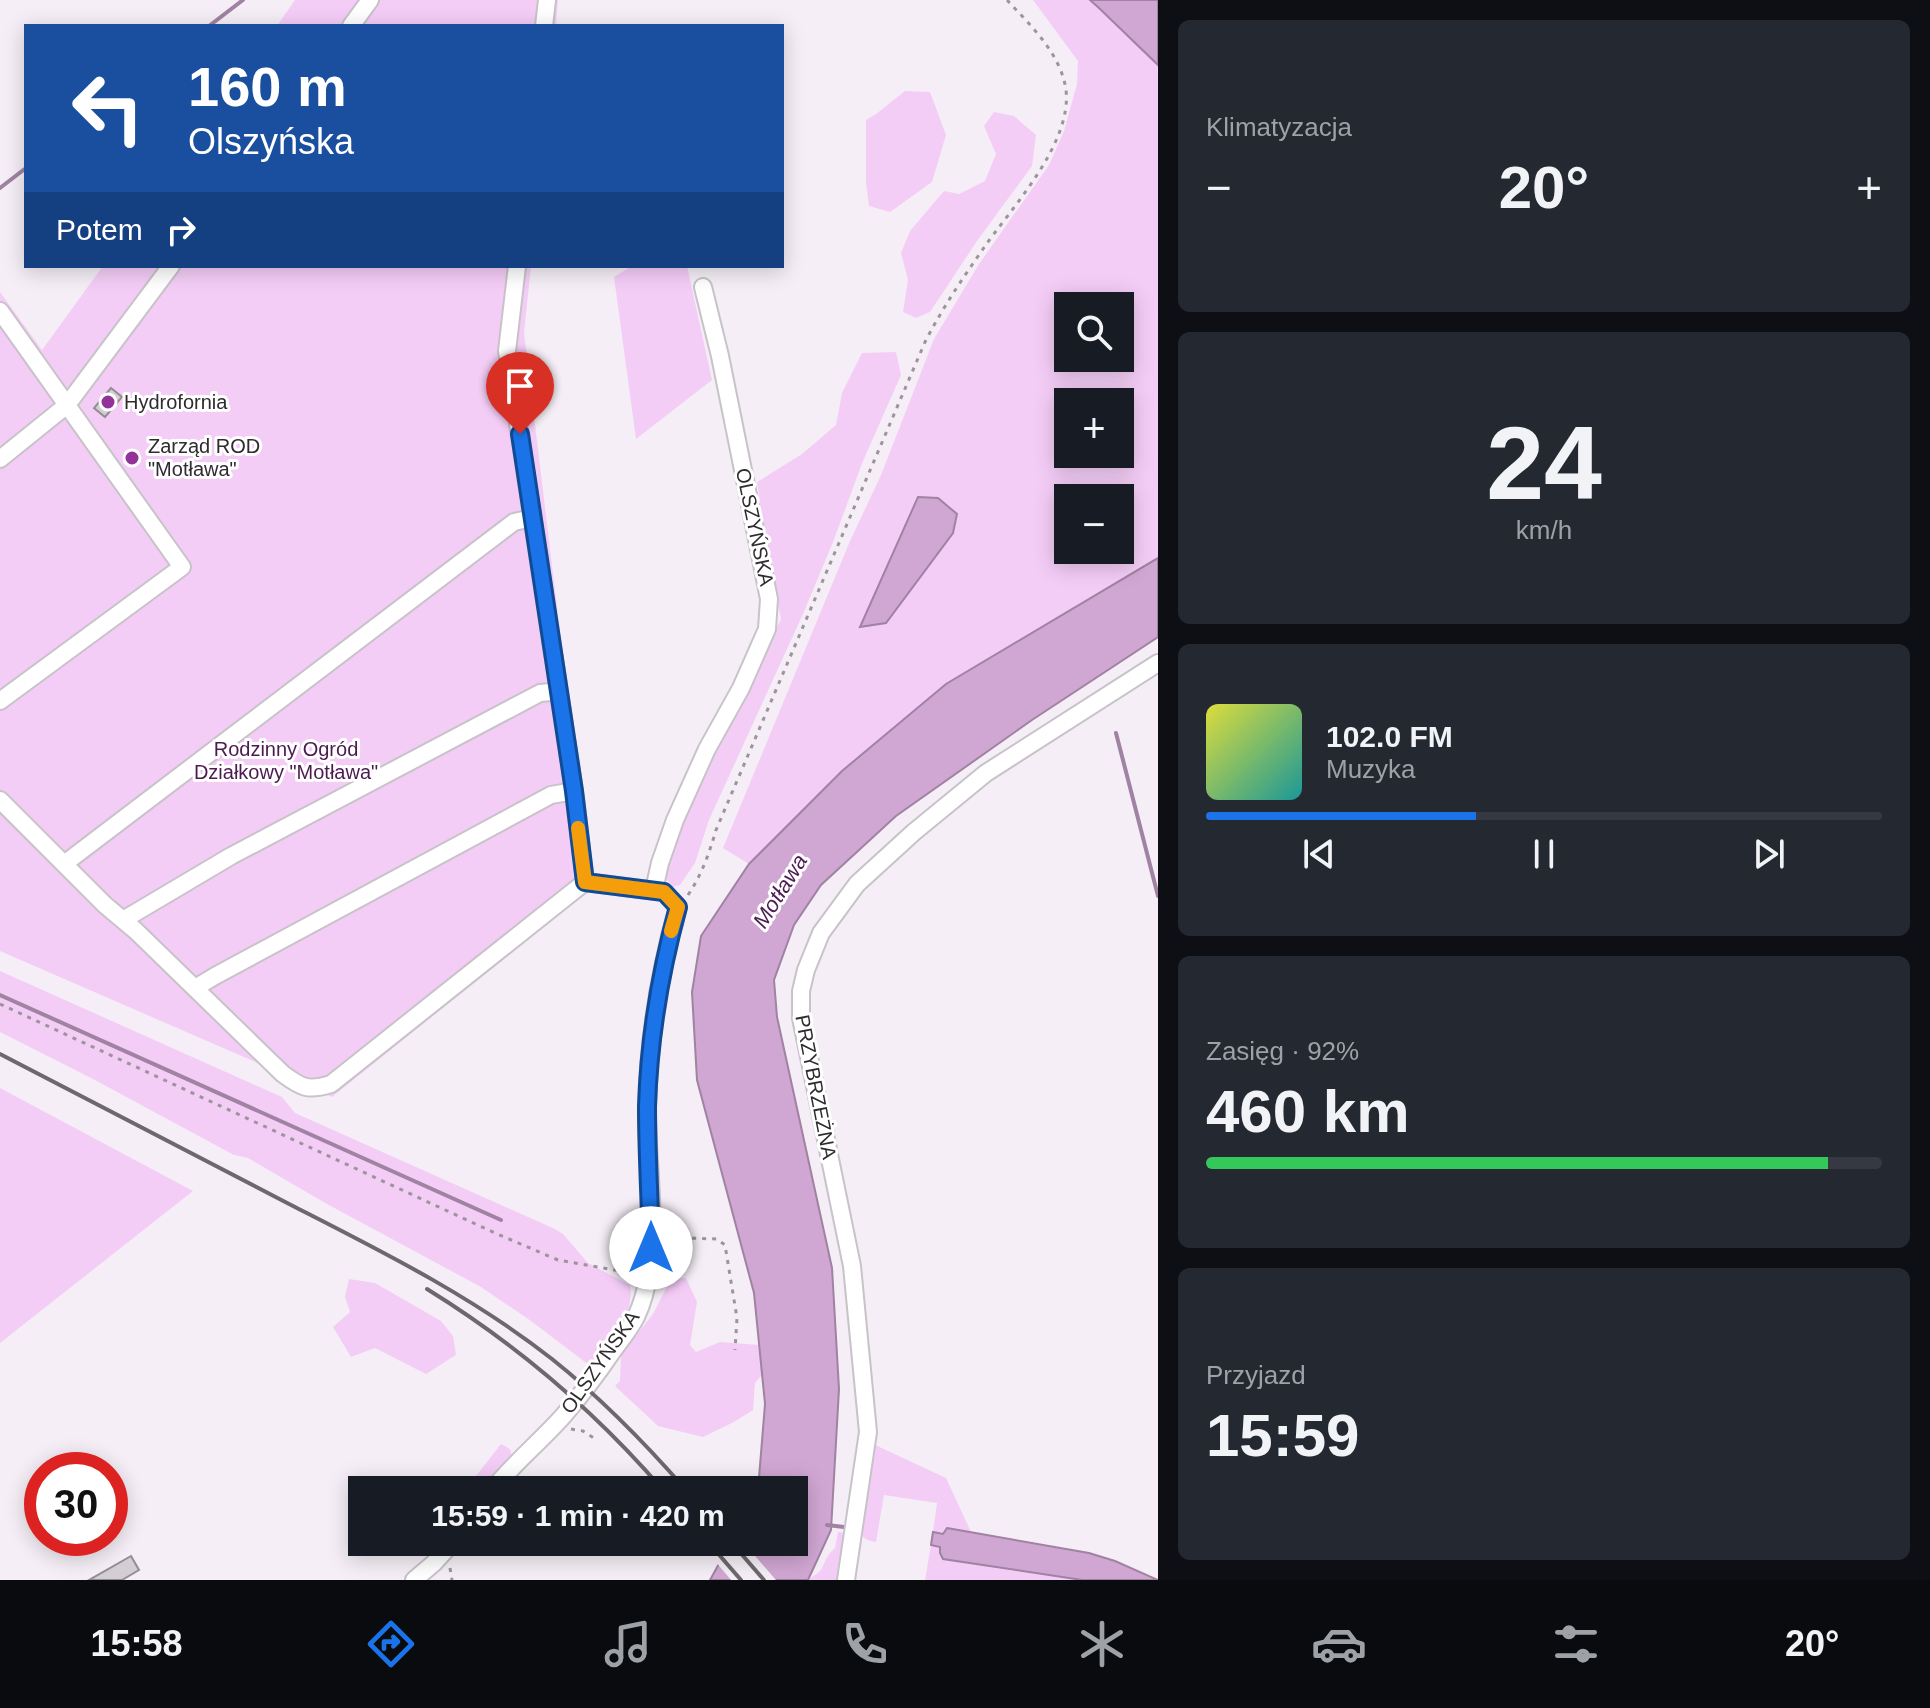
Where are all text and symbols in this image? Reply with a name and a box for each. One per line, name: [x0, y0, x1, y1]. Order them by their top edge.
text: 160 m: [188, 55, 347, 118]
icon: left: [56, 56, 160, 160]
text: Klimatyzacja: [1206, 112, 1352, 142]
text: Olszyńska: [188, 121, 354, 162]
text: 20°: [1499, 154, 1589, 221]
text: −: [1206, 163, 1232, 212]
text: +: [1856, 163, 1882, 212]
icon: right: [159, 208, 203, 252]
text: Potem: [56, 213, 143, 246]
map controls: [1054, 292, 1134, 564]
button: search: [1054, 292, 1134, 372]
pin: [486, 352, 554, 434]
icon: arrive: [498, 364, 542, 408]
button: +: [1054, 388, 1134, 468]
place label: Hydrofornia: [124, 391, 228, 413]
marker: Hydrofornia: [99, 393, 117, 411]
text: 24: [1486, 405, 1602, 521]
place label: Zarząd ROD "Motława": [148, 435, 260, 480]
marker: Zarząd ROD "Motława": [123, 449, 141, 467]
street label: OLSZYŃSKA: [732, 466, 778, 589]
button: −: [1054, 484, 1134, 564]
text: km/h: [1516, 515, 1572, 545]
text: 102.0 FM: [1326, 720, 1453, 753]
park label: Rodzinny Ogród Działkowy "Motława": [194, 738, 378, 783]
text: Muzyka: [1326, 754, 1416, 784]
icon: previous: [1297, 832, 1341, 876]
icon: pause: [1522, 832, 1566, 876]
icon: next: [1747, 832, 1791, 876]
water label: Motława: [748, 850, 812, 932]
street label: PRZYBRZEŻNA: [791, 1013, 841, 1162]
text: Zasięg · 92%: [1206, 1036, 1359, 1066]
text: 460 km: [1206, 1078, 1410, 1145]
position arrow: [609, 1206, 693, 1290]
street label: OLSZYŃSKA: [557, 1306, 644, 1417]
text: Przyjazd: [1206, 1360, 1306, 1390]
text: 15:59: [1206, 1402, 1359, 1469]
speed limit sign: 30: [24, 1452, 128, 1556]
text: 15:59 · 1 min · 420 m: [431, 1499, 725, 1532]
icon: directions: [363, 1616, 419, 1672]
icon: music: [600, 1616, 656, 1672]
icon: phone: [837, 1616, 893, 1672]
icon: climate: [1074, 1616, 1130, 1672]
icon: car: [1311, 1616, 1367, 1672]
icon: filters: [1548, 1616, 1604, 1672]
text: 15:58: [90, 1623, 183, 1664]
text: 20°: [1785, 1623, 1839, 1664]

